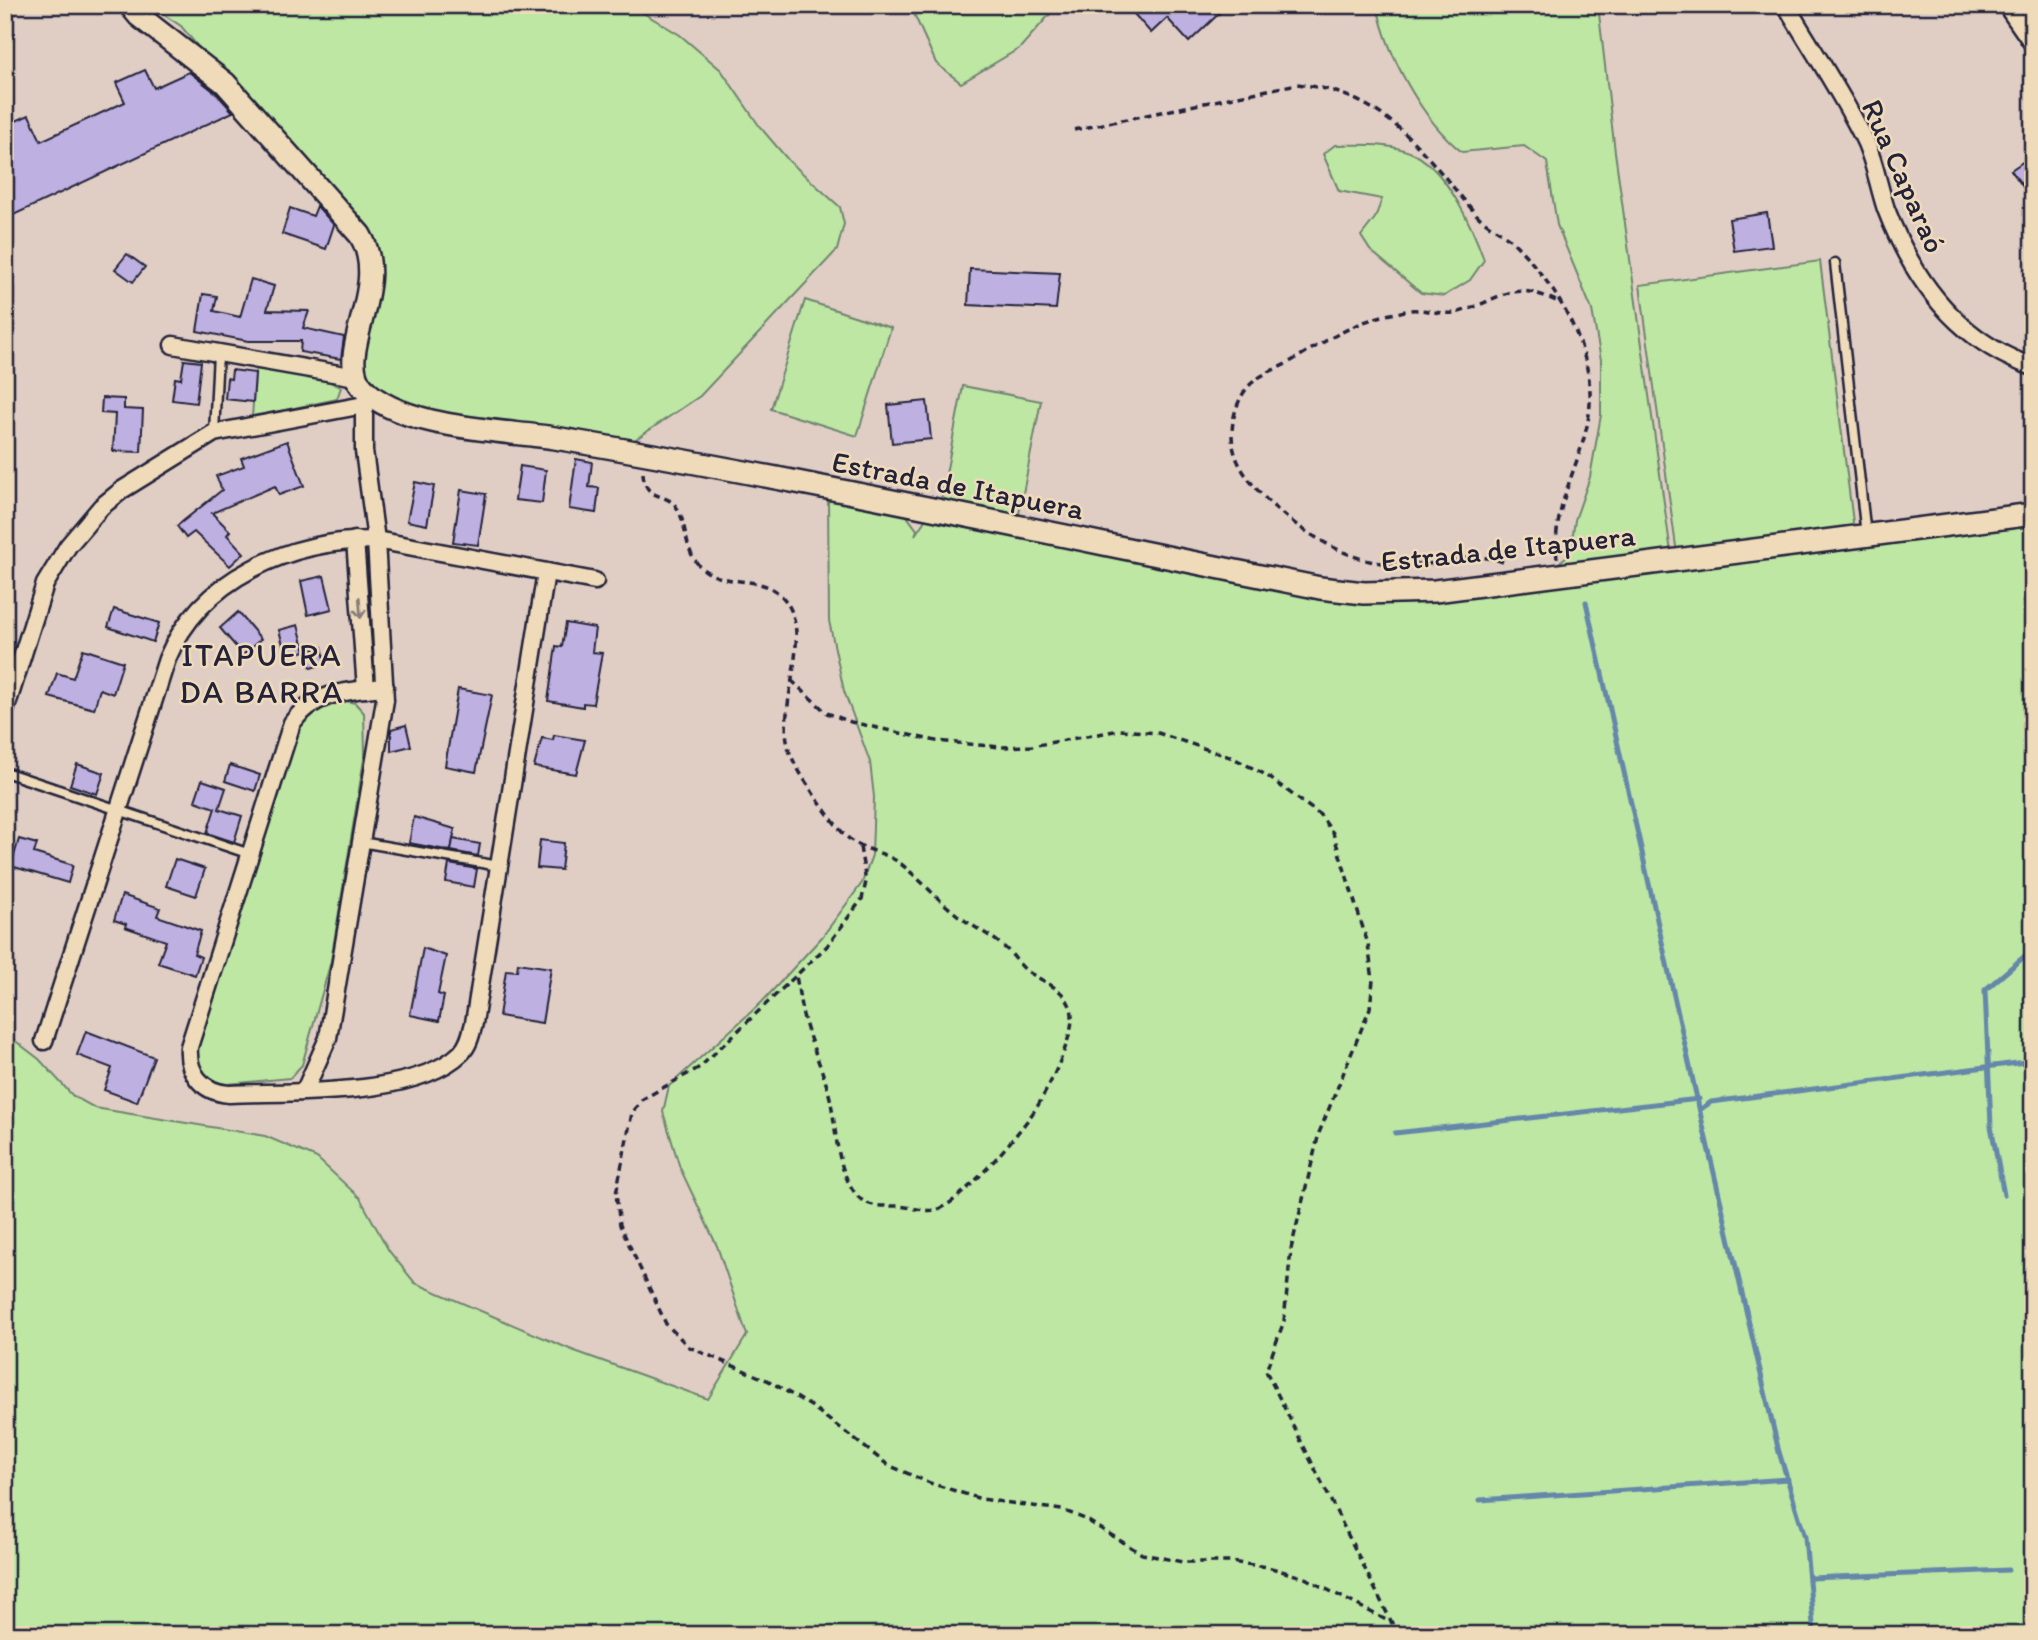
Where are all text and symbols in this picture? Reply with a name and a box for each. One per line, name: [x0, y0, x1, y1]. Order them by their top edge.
street label: Rua Caparaó: [1854, 94, 1954, 258]
street label: Estrada de Itapuera: [829, 442, 1087, 528]
street label: Estrada de Itapuera: [1379, 516, 1637, 580]
one-way arrow: [354, 596, 367, 619]
district label: ITAPUERA DA BARRA: [180, 636, 344, 711]

